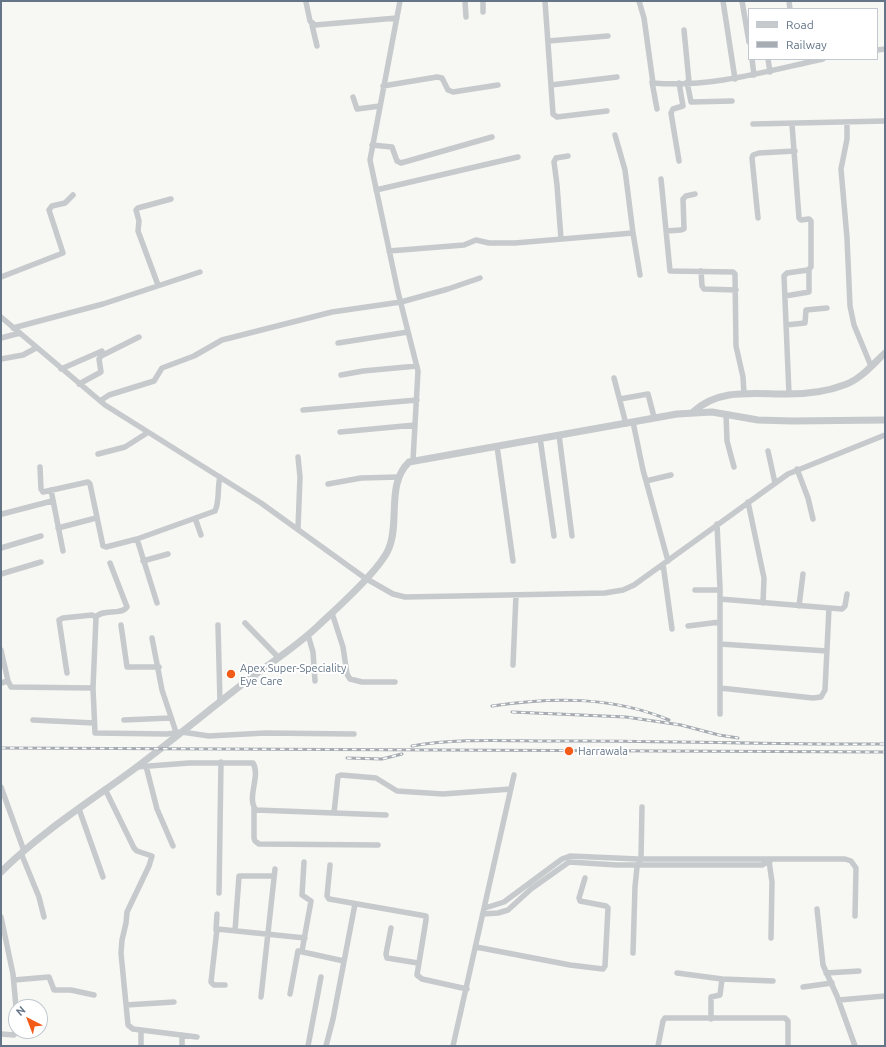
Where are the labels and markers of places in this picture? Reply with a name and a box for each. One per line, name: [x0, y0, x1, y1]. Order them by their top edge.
place label: Apex Super-Speciality Eye Care: [240, 661, 346, 687]
marker: Apex Super-Speciality Eye Care: [225, 668, 237, 680]
place label: Harrawala: [578, 744, 628, 758]
marker: Harrawala: [563, 745, 575, 757]

